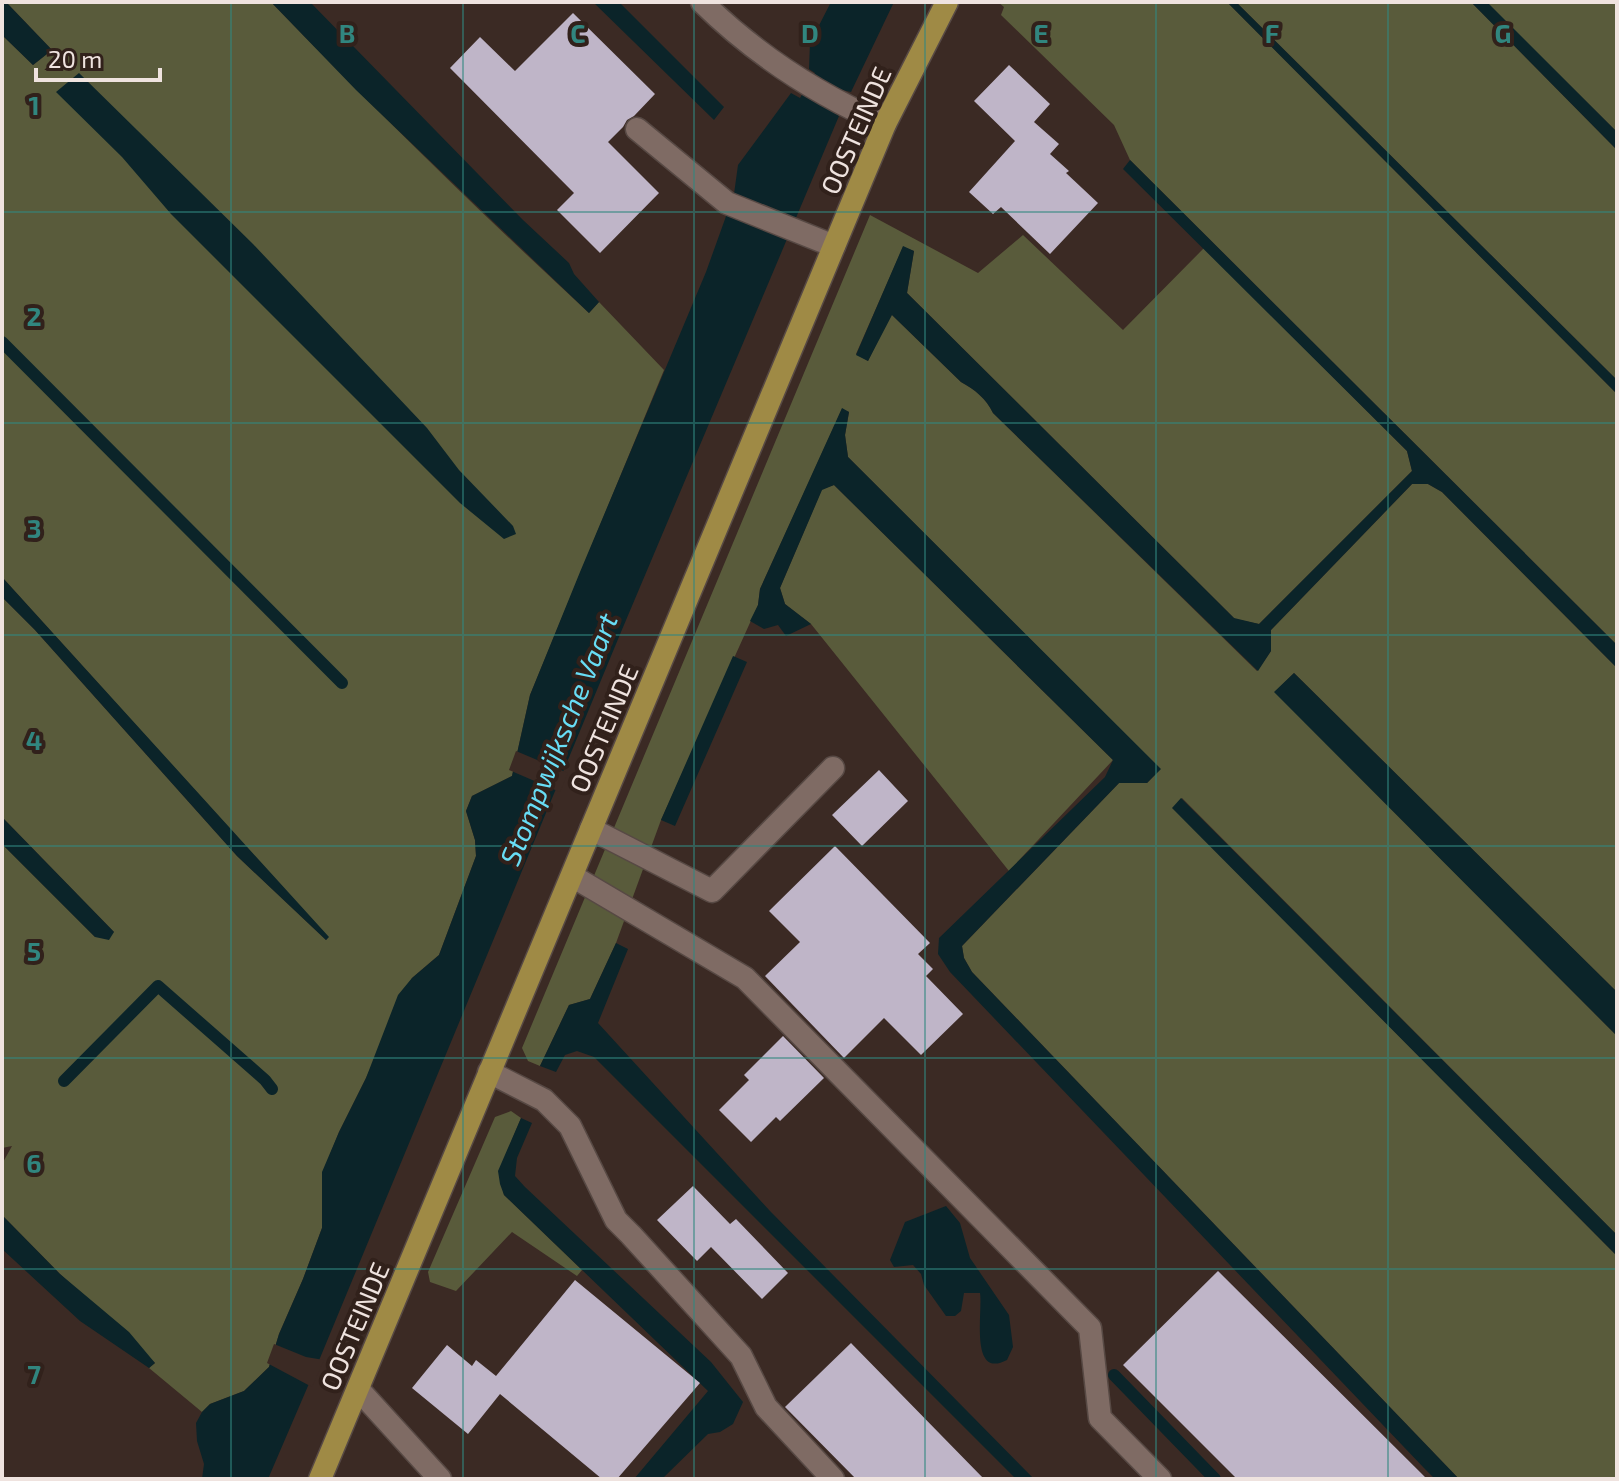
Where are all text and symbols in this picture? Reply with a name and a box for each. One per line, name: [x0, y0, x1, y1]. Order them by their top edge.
text: B: [339, 17, 355, 48]
text: C: [570, 17, 586, 48]
text: D: [801, 17, 819, 48]
text: E: [1033, 17, 1049, 48]
text: F: [1265, 17, 1279, 48]
text: G: [1495, 17, 1511, 48]
scale bar: [36, 32, 160, 82]
text: 20 m: [48, 44, 102, 73]
street label: OOSTEINDE: [813, 62, 897, 198]
text: 1: [28, 89, 40, 120]
text: 2: [26, 300, 42, 331]
text: 3: [27, 512, 41, 543]
water label: Stompwijksche Vaart: [492, 608, 624, 870]
street label: OOSTEINDE: [562, 659, 644, 797]
text: 4: [26, 724, 42, 755]
text: 5: [27, 935, 41, 966]
text: 6: [26, 1147, 42, 1178]
street label: OOSTEINDE: [313, 1257, 395, 1395]
text: 7: [27, 1358, 41, 1389]

